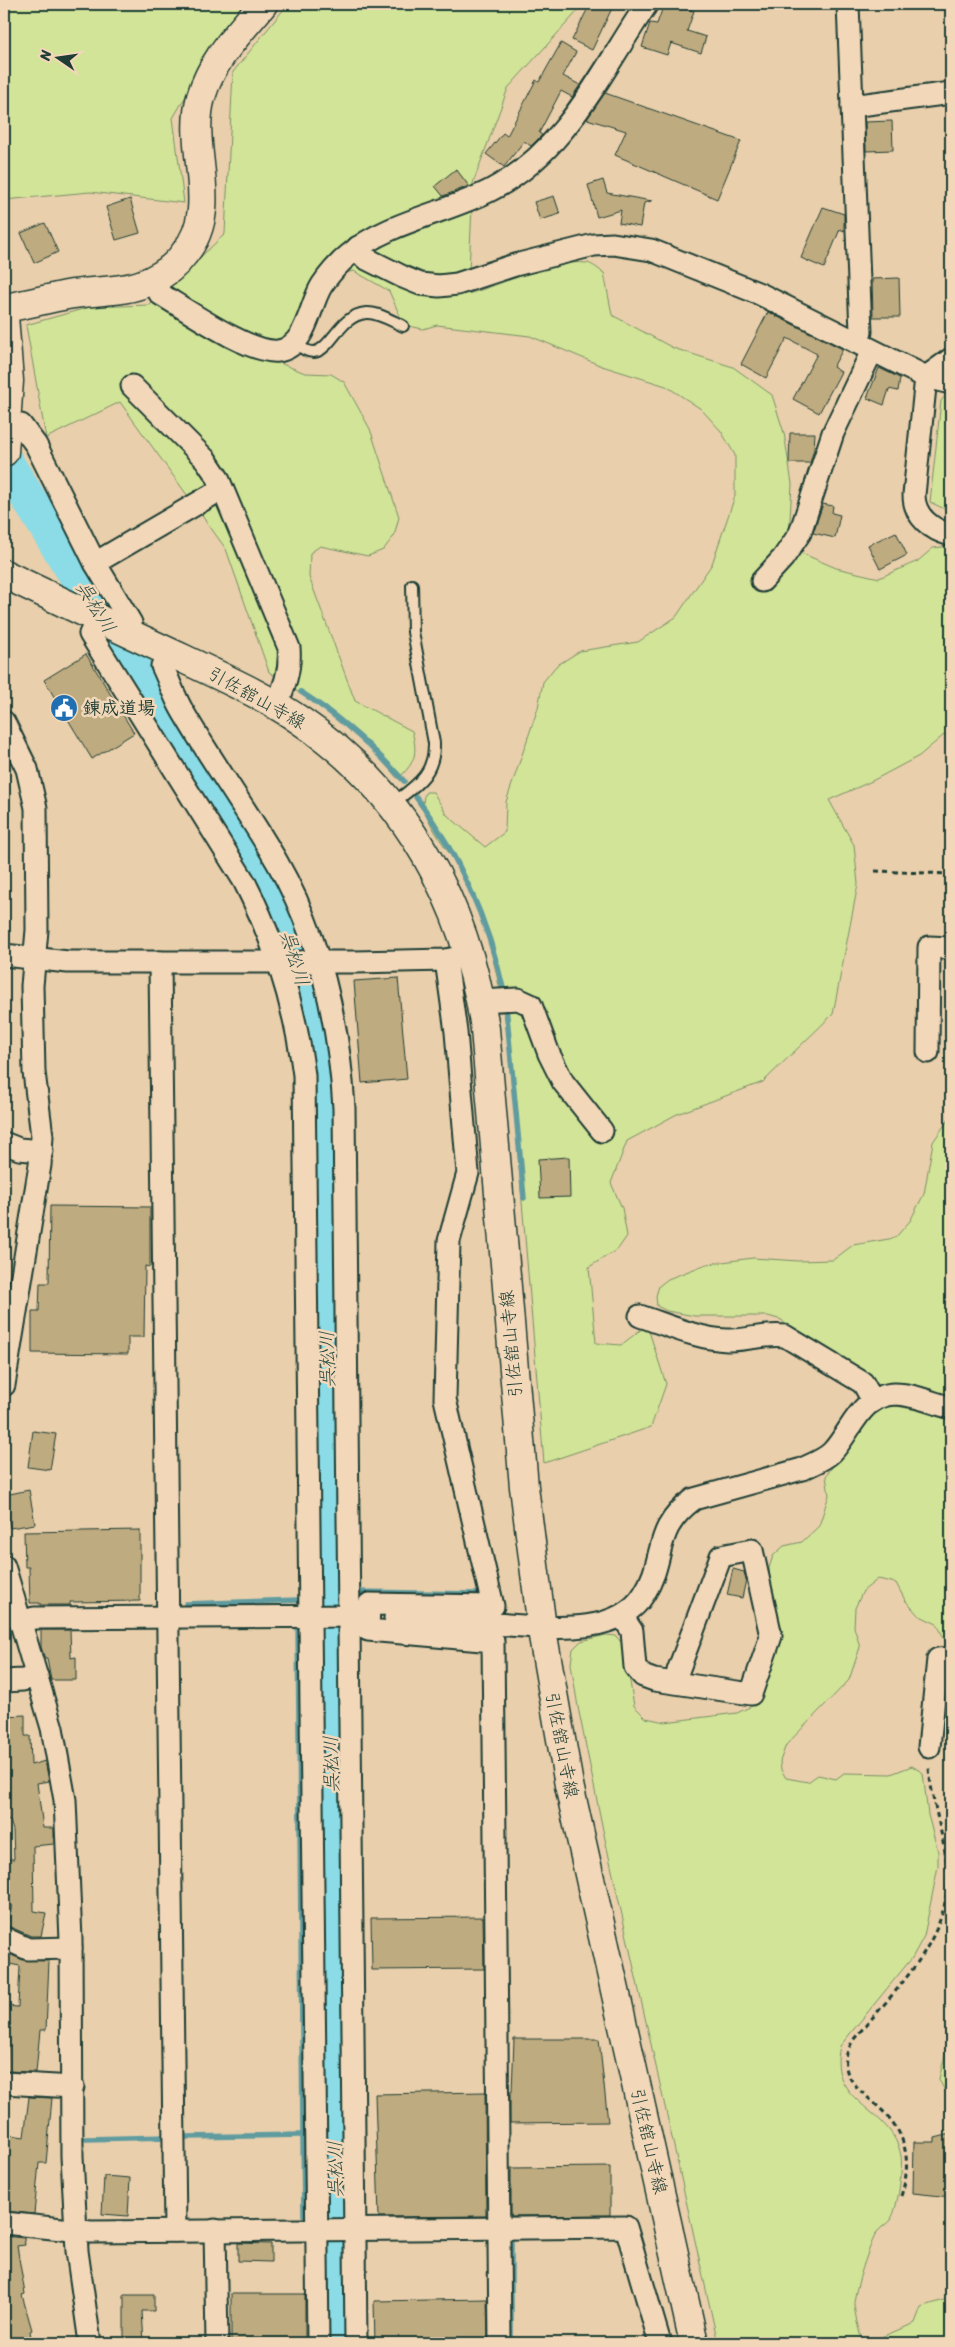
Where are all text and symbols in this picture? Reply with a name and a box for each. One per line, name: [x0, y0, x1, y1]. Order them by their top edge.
north arrow: [32, 32, 82, 82]
text: N: [32, 47, 59, 64]
water label: 呉松川: [67, 574, 125, 640]
street label: 引佐舘山寺線: [202, 658, 312, 738]
place label: 錬成道場: [83, 692, 155, 724]
public building icon: 錬成道場: [49, 693, 79, 723]
water label: 呉松川: [271, 926, 319, 990]
street label: 引佐舘山寺線: [490, 1289, 532, 1399]
water label: 呉松川: [310, 1330, 344, 1388]
street label: 引佐舘山寺線: [536, 1689, 588, 1801]
water label: 呉松川: [314, 1735, 348, 1793]
street label: 引佐舘山寺線: [621, 2085, 677, 2197]
water label: 呉松川: [318, 2140, 352, 2198]

